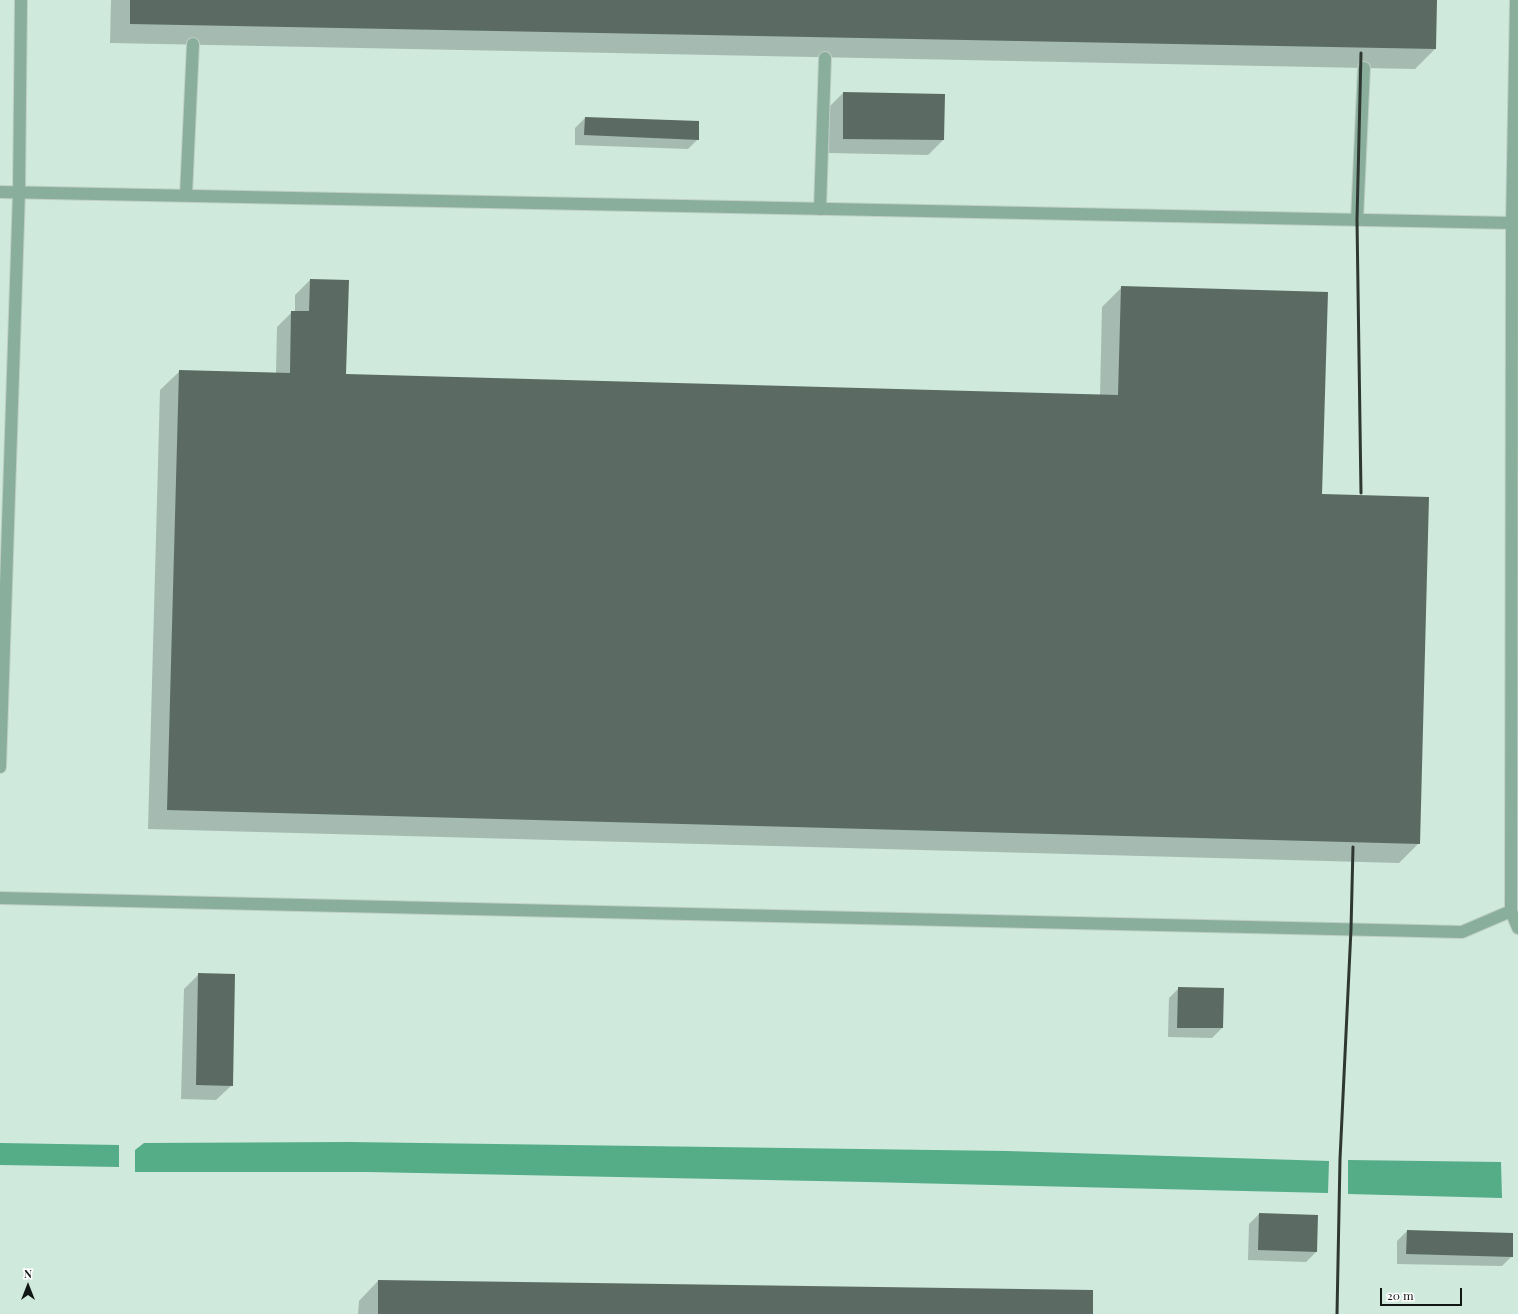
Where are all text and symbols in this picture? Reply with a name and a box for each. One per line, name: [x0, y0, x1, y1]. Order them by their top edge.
north arrow: [8, 1266, 48, 1306]
text: N: [24, 1266, 32, 1281]
scale bar: [1382, 1280, 1464, 1306]
text: 20 m: [1387, 1287, 1414, 1303]

